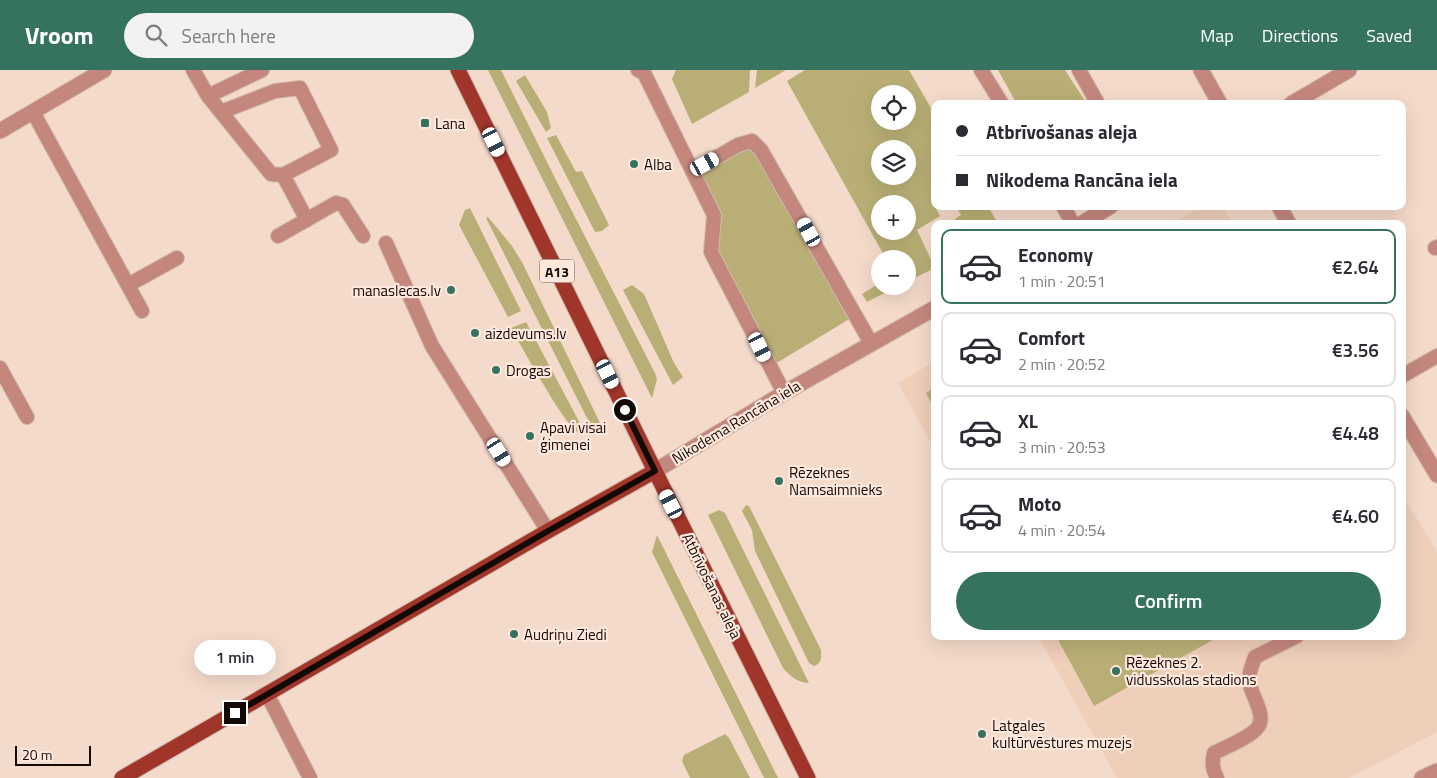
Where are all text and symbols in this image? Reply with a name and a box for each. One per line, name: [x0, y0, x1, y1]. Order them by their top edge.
search box: [124, 13, 474, 58]
text: Vroom: [25, 17, 94, 53]
icon: search: [142, 21, 170, 49]
text: Search here: [182, 21, 276, 50]
text: Map: [1200, 22, 1234, 49]
text: Directions: [1262, 22, 1338, 49]
text: Saved: [1366, 22, 1412, 49]
map controls: [871, 85, 916, 295]
button: locate: [871, 85, 916, 130]
place label: Lana: [435, 112, 466, 135]
marker: Lana: [419, 117, 431, 129]
text: Atbrīvošanas aleja: [986, 117, 1137, 146]
car: [480, 125, 507, 159]
button: layers: [871, 140, 916, 185]
car: [688, 150, 721, 178]
place label: Alba: [644, 153, 672, 176]
marker: Alba: [628, 158, 640, 170]
text: Nikodema Rancāna iela: [986, 165, 1178, 194]
button: +: [871, 195, 916, 240]
car: [795, 215, 822, 249]
text: Economy: [1018, 240, 1093, 269]
icon: car: [958, 244, 1003, 289]
button: −: [871, 250, 916, 295]
text: €2.64: [1332, 252, 1379, 281]
road number: A13: [540, 260, 574, 282]
text: 1 min · 20:51: [1018, 269, 1106, 293]
place label: manaslecas.lv: [352, 279, 441, 302]
marker: manaslecas.lv: [445, 284, 457, 296]
place label: aizdevums.lv: [485, 322, 567, 345]
text: Comfort: [1018, 323, 1085, 352]
marker: aizdevums.lv: [469, 327, 481, 339]
icon: car: [958, 327, 1003, 372]
car: [746, 330, 773, 364]
text: €3.56: [1332, 335, 1379, 364]
text: 2 min · 20:52: [1018, 352, 1106, 376]
car: [594, 357, 621, 391]
place label: Drogas: [506, 359, 551, 382]
marker: Drogas: [490, 364, 502, 376]
street label: Nikodema Rancāna iela: [667, 374, 805, 470]
route start: [614, 399, 636, 421]
text: XL: [1018, 406, 1038, 435]
icon: car: [958, 410, 1003, 455]
place label: Apavi visai ģimenei: [540, 416, 606, 456]
text: €4.48: [1332, 418, 1379, 447]
marker: Apavi visai ģimenei: [524, 430, 536, 442]
car: [484, 435, 513, 469]
text: 3 min · 20:53: [1018, 435, 1106, 459]
place label: Rēzeknes Namsaimnieks: [789, 461, 883, 501]
marker: Rēzeknes Namsaimnieks: [773, 475, 785, 487]
car: [657, 487, 684, 521]
text: Moto: [1018, 489, 1061, 518]
icon: car: [958, 493, 1003, 538]
text: €4.60: [1332, 501, 1379, 530]
text: 4 min · 20:54: [1018, 518, 1106, 542]
street label: Atbrīvošanas aleja: [676, 529, 748, 643]
button: Confirm: [956, 572, 1381, 630]
place label: Audriņu Ziedi: [524, 623, 607, 646]
marker: Audriņu Ziedi: [508, 628, 520, 640]
callout: 1 min: [194, 640, 276, 676]
text: 1 min: [216, 645, 254, 669]
place label: Rēzeknes 2. vidusskolas stadions: [1126, 651, 1256, 691]
marker: Rēzeknes 2. vidusskolas stadions: [1110, 665, 1122, 677]
route end: [224, 702, 246, 724]
place label: Latgales kultūrvēstures muzejs: [992, 714, 1132, 754]
marker: Latgales kultūrvēstures muzejs: [976, 728, 988, 740]
scale bar: [15, 743, 91, 766]
text: 20 m: [22, 744, 52, 765]

